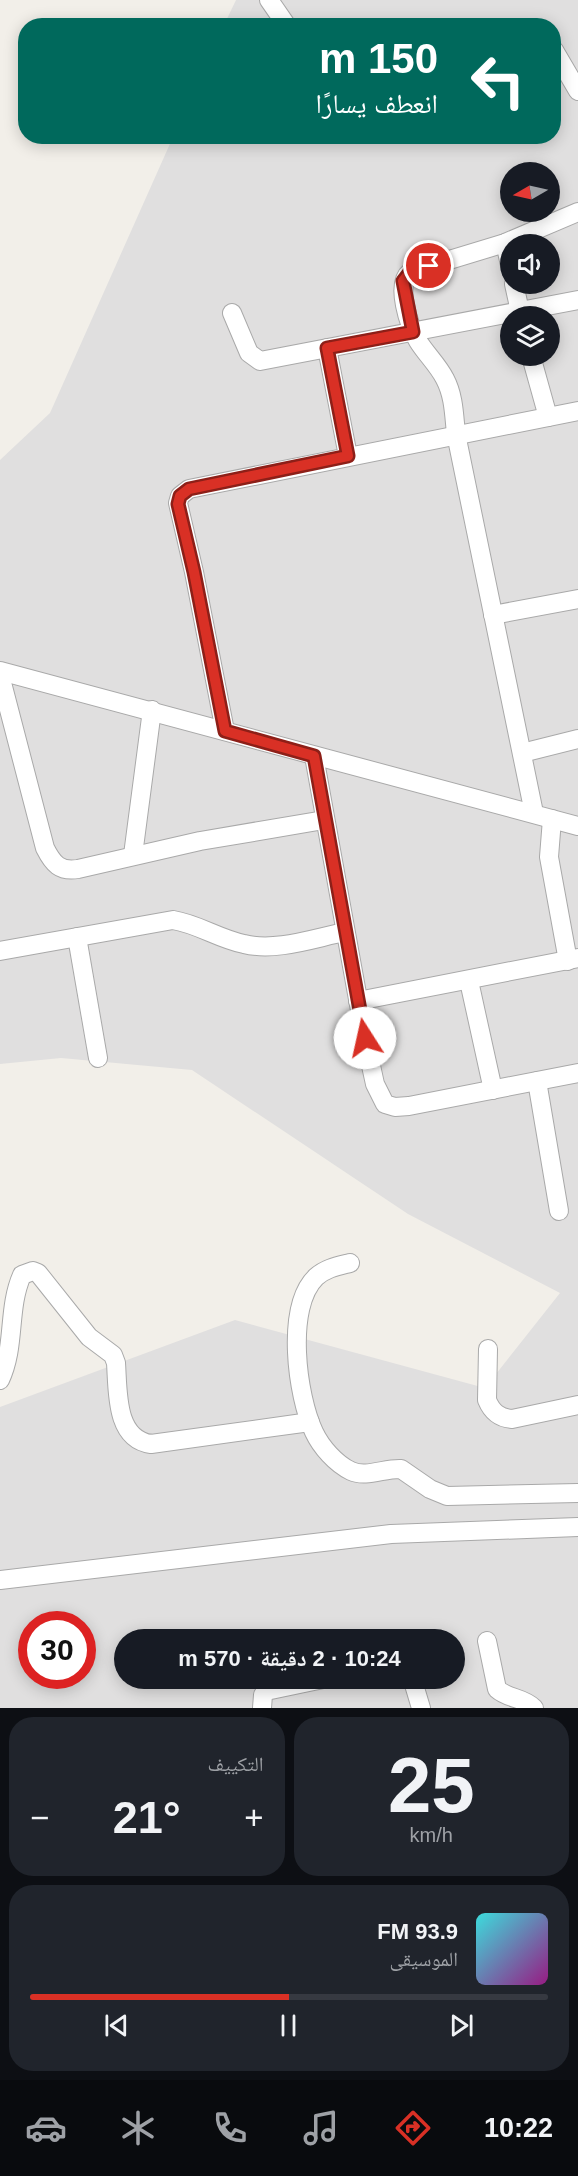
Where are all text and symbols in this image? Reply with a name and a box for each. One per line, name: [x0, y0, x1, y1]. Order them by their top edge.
text: 150 m: [319, 35, 438, 82]
icon: left: [459, 42, 537, 120]
text: انعطف يسارًا: [316, 89, 438, 119]
north arrow: [500, 162, 560, 222]
map controls: [500, 162, 560, 366]
button: sound: [500, 234, 560, 294]
pin: [403, 240, 454, 291]
icon: arrive: [412, 249, 445, 282]
button: layers: [500, 306, 560, 366]
position arrow: [333, 1006, 397, 1070]
speed limit sign: 30: [18, 1611, 96, 1689]
text: 10:24 · 2 دقيقة · 570 m: [178, 1646, 401, 1671]
text: 25: [388, 1741, 475, 1829]
text: التكييف: [207, 1753, 264, 1775]
text: 21°: [113, 1792, 181, 1843]
text: −: [30, 1799, 49, 1836]
text: +: [244, 1799, 264, 1836]
text: km/h: [410, 1824, 453, 1846]
text: 93.9 FM: [377, 1919, 458, 1944]
text: الموسيقى: [390, 1948, 458, 1970]
icon: previous: [100, 2009, 133, 2042]
icon: pause: [272, 2009, 305, 2042]
icon: next: [445, 2009, 478, 2042]
icon: car: [25, 2107, 67, 2149]
icon: climate: [117, 2107, 159, 2149]
icon: phone: [209, 2107, 251, 2149]
icon: music: [300, 2107, 342, 2149]
icon: directions: [392, 2107, 434, 2149]
text: 10:22: [484, 2113, 553, 2143]

